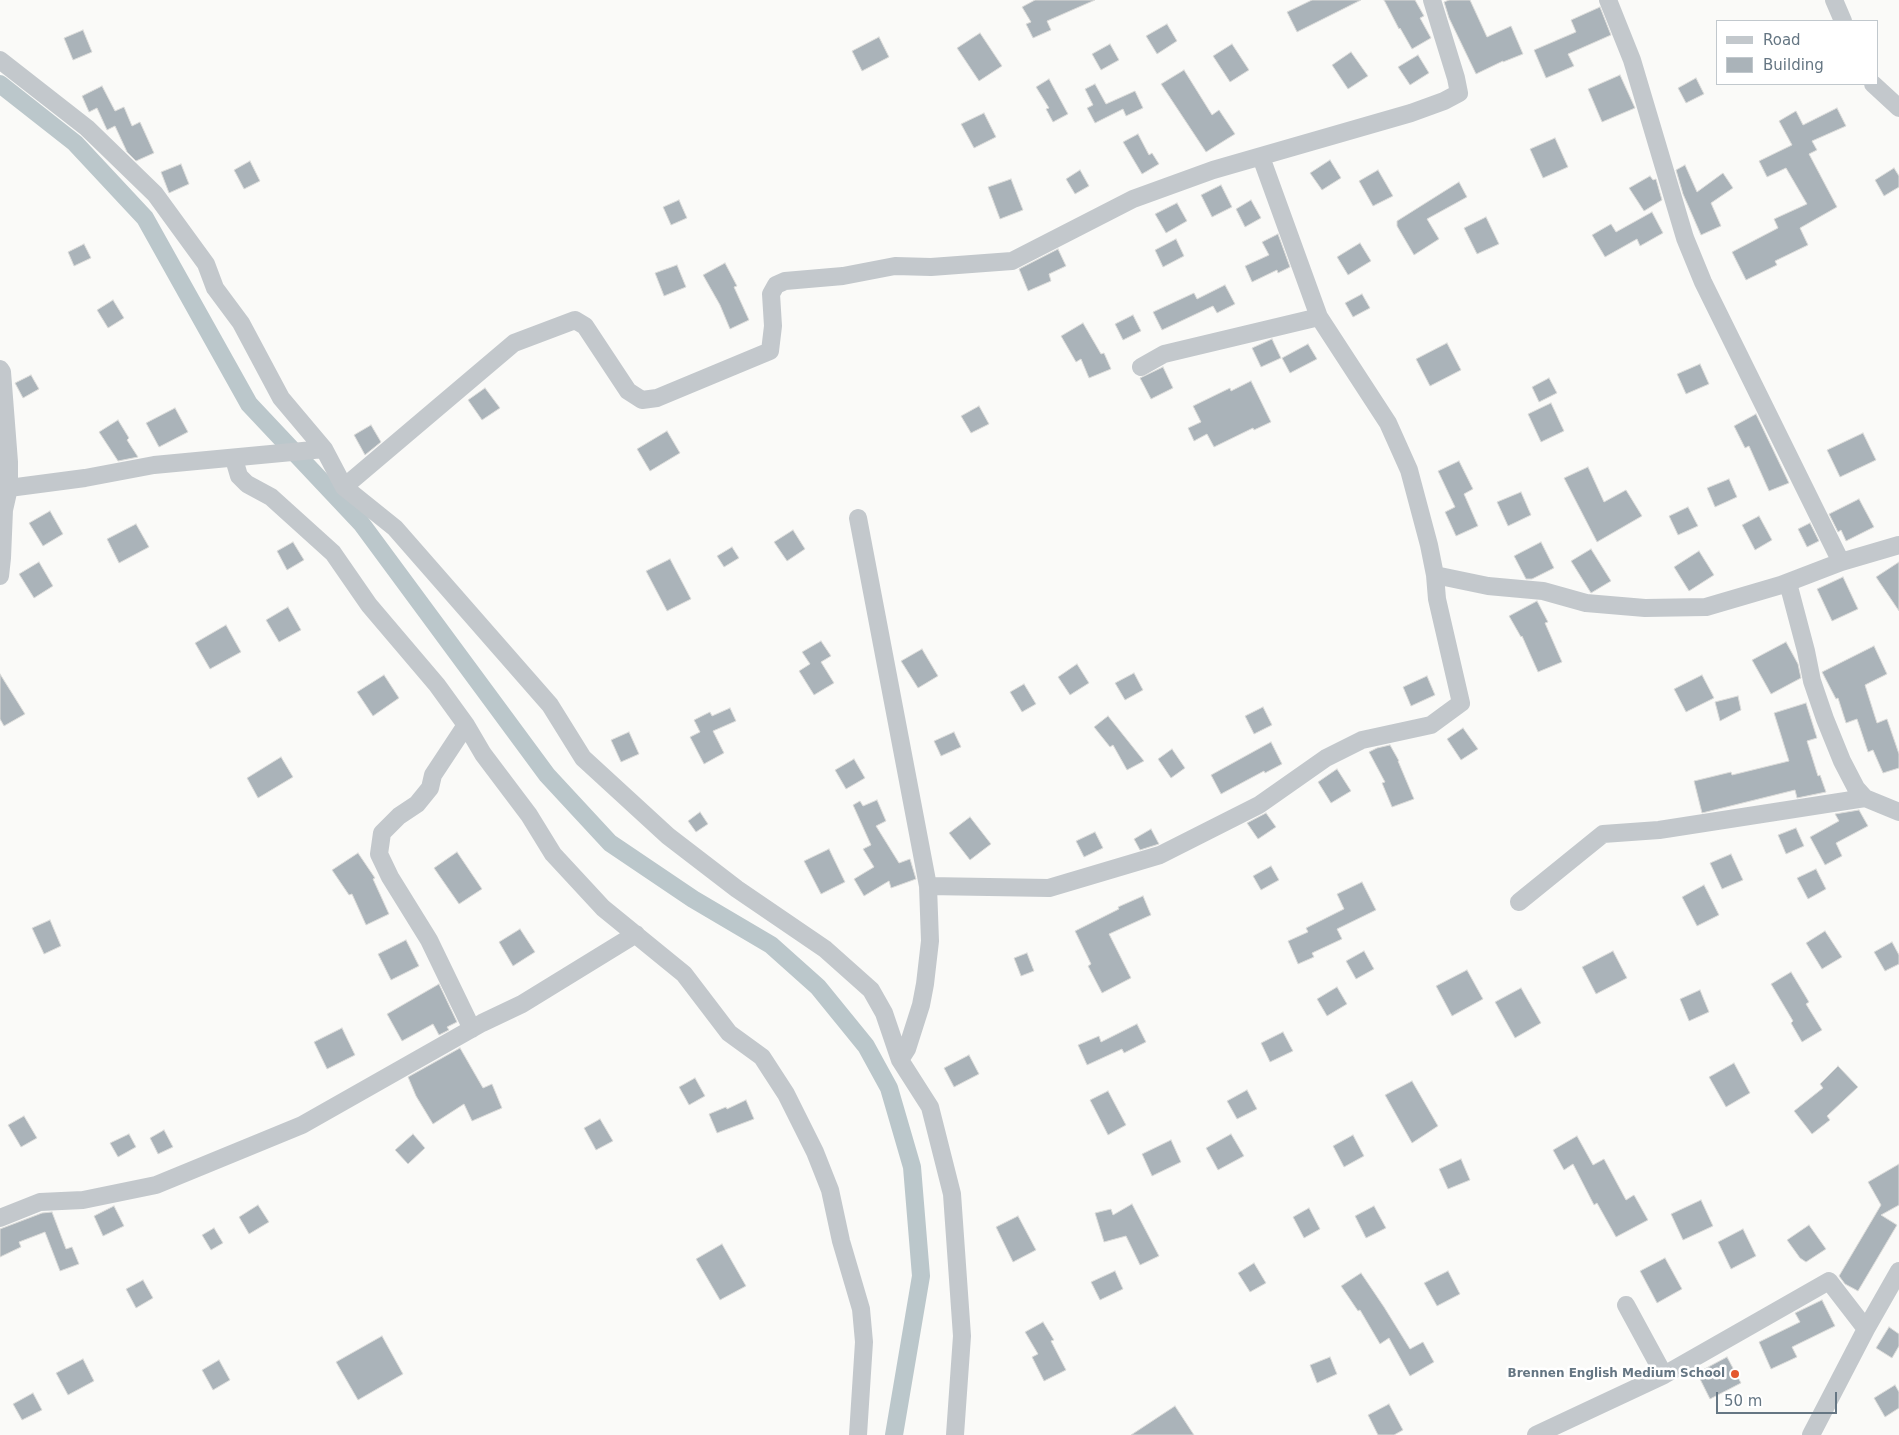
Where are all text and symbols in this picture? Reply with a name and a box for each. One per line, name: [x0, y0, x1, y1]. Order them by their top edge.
legend: [1716, 20, 1879, 85]
text: Road: [1763, 31, 1801, 49]
text: Building: [1763, 56, 1824, 74]
place label: Brennen English Medium School: [1508, 1367, 1725, 1381]
marker: Brennen English Medium School: [1729, 1368, 1741, 1380]
scale bar: [1719, 1382, 1840, 1414]
text: 50 m: [1724, 1392, 1762, 1410]

